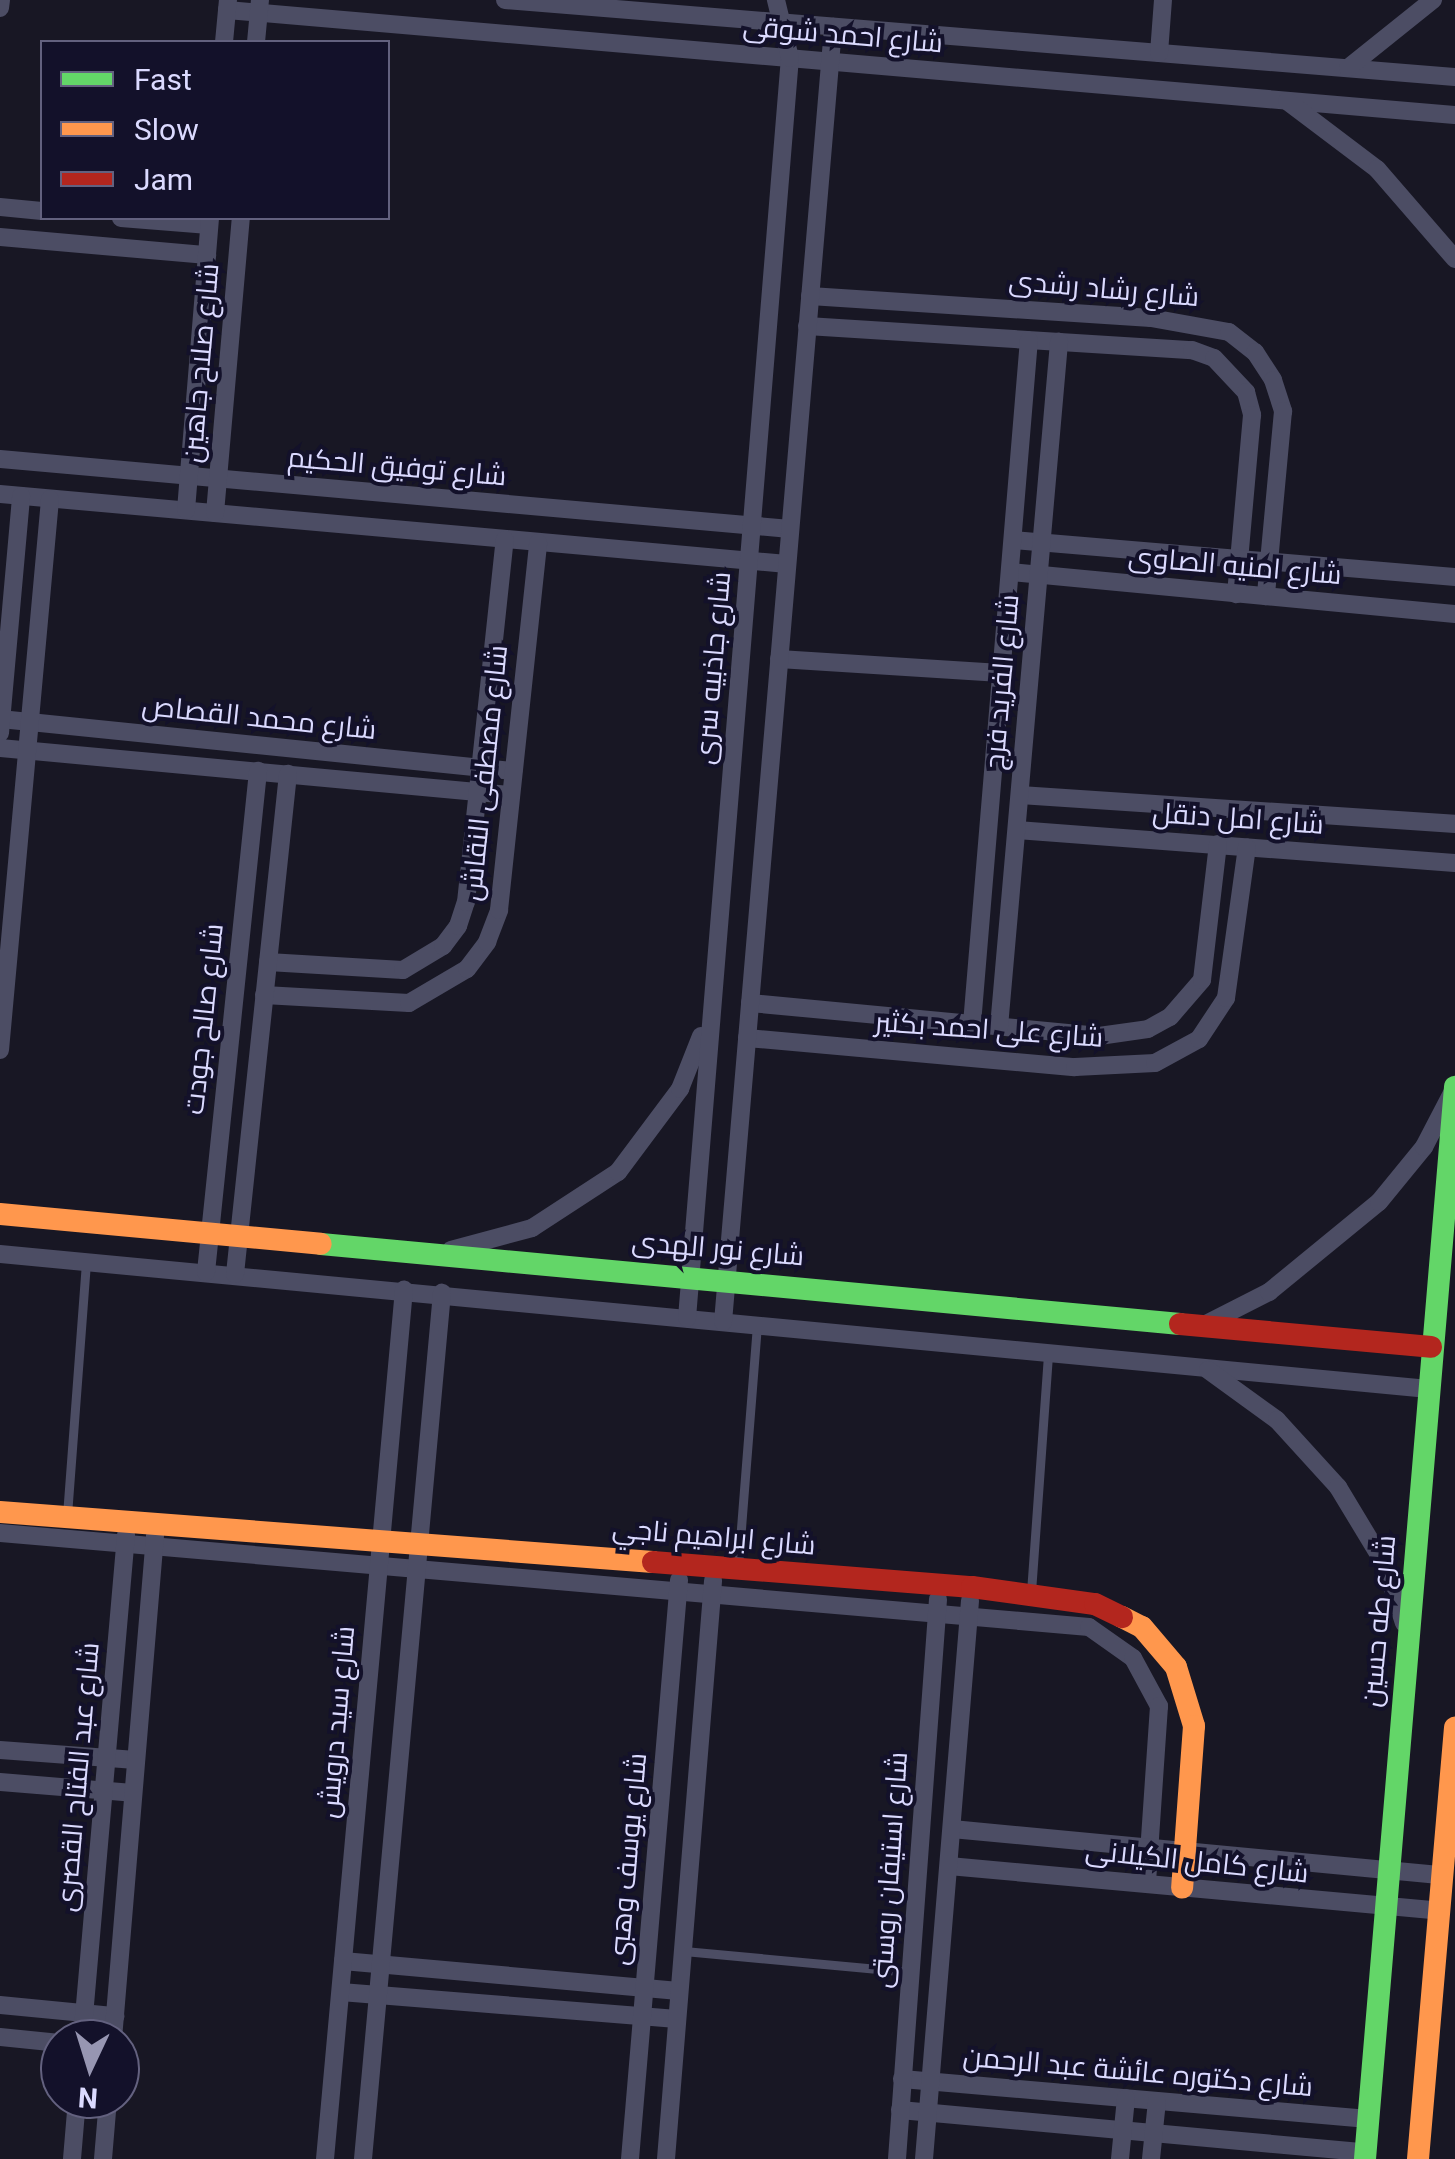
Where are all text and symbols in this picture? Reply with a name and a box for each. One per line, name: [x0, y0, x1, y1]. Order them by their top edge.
street label: شارع احمد شوقى: [742, 10, 944, 60]
legend: [40, 40, 390, 220]
text: Fast: [134, 62, 192, 97]
text: Slow: [134, 112, 199, 147]
text: Jam: [134, 162, 193, 197]
street label: شارع صلاح جاهين: [176, 262, 226, 464]
street label: شارع رشاد رشدى: [1007, 264, 1201, 314]
street label: شارع توفيق الحكيم: [286, 441, 508, 493]
street label: شارع امنيه الصاوى: [1127, 540, 1343, 592]
street label: شارع جاذبيه سرى: [688, 570, 738, 766]
street label: شارع الفريد فرج: [978, 593, 1026, 771]
street label: شارع مصطفى النقاش: [455, 643, 515, 903]
street label: شارع محمد القصاص: [140, 689, 378, 747]
street label: شارع امل دنقل: [1151, 796, 1325, 842]
street label: شارع صالح جودت: [177, 922, 231, 1116]
street label: شارع على احمد بكثير: [874, 1005, 1104, 1055]
street label: شارع نور الهدى: [630, 1225, 806, 1273]
street label: شارع ابراهيم ناجي: [611, 1511, 817, 1563]
street label: شارع طه حسين: [1355, 1534, 1403, 1708]
street label: شارع سيد درويش: [312, 1624, 362, 1820]
street label: شارع عبد الفتاح القصرى: [49, 1641, 107, 1913]
street label: شارع يوسف وهبى: [602, 1751, 654, 1967]
street label: شارع استيفان روستى: [865, 1751, 915, 1989]
street label: شارع كامل الكيلانى: [1084, 1834, 1310, 1890]
north arrow: [40, 2019, 140, 2119]
street label: شارع دكتوره عائشة عبد الرحمن: [962, 2040, 1314, 2104]
text: N: [77, 2080, 99, 2115]

